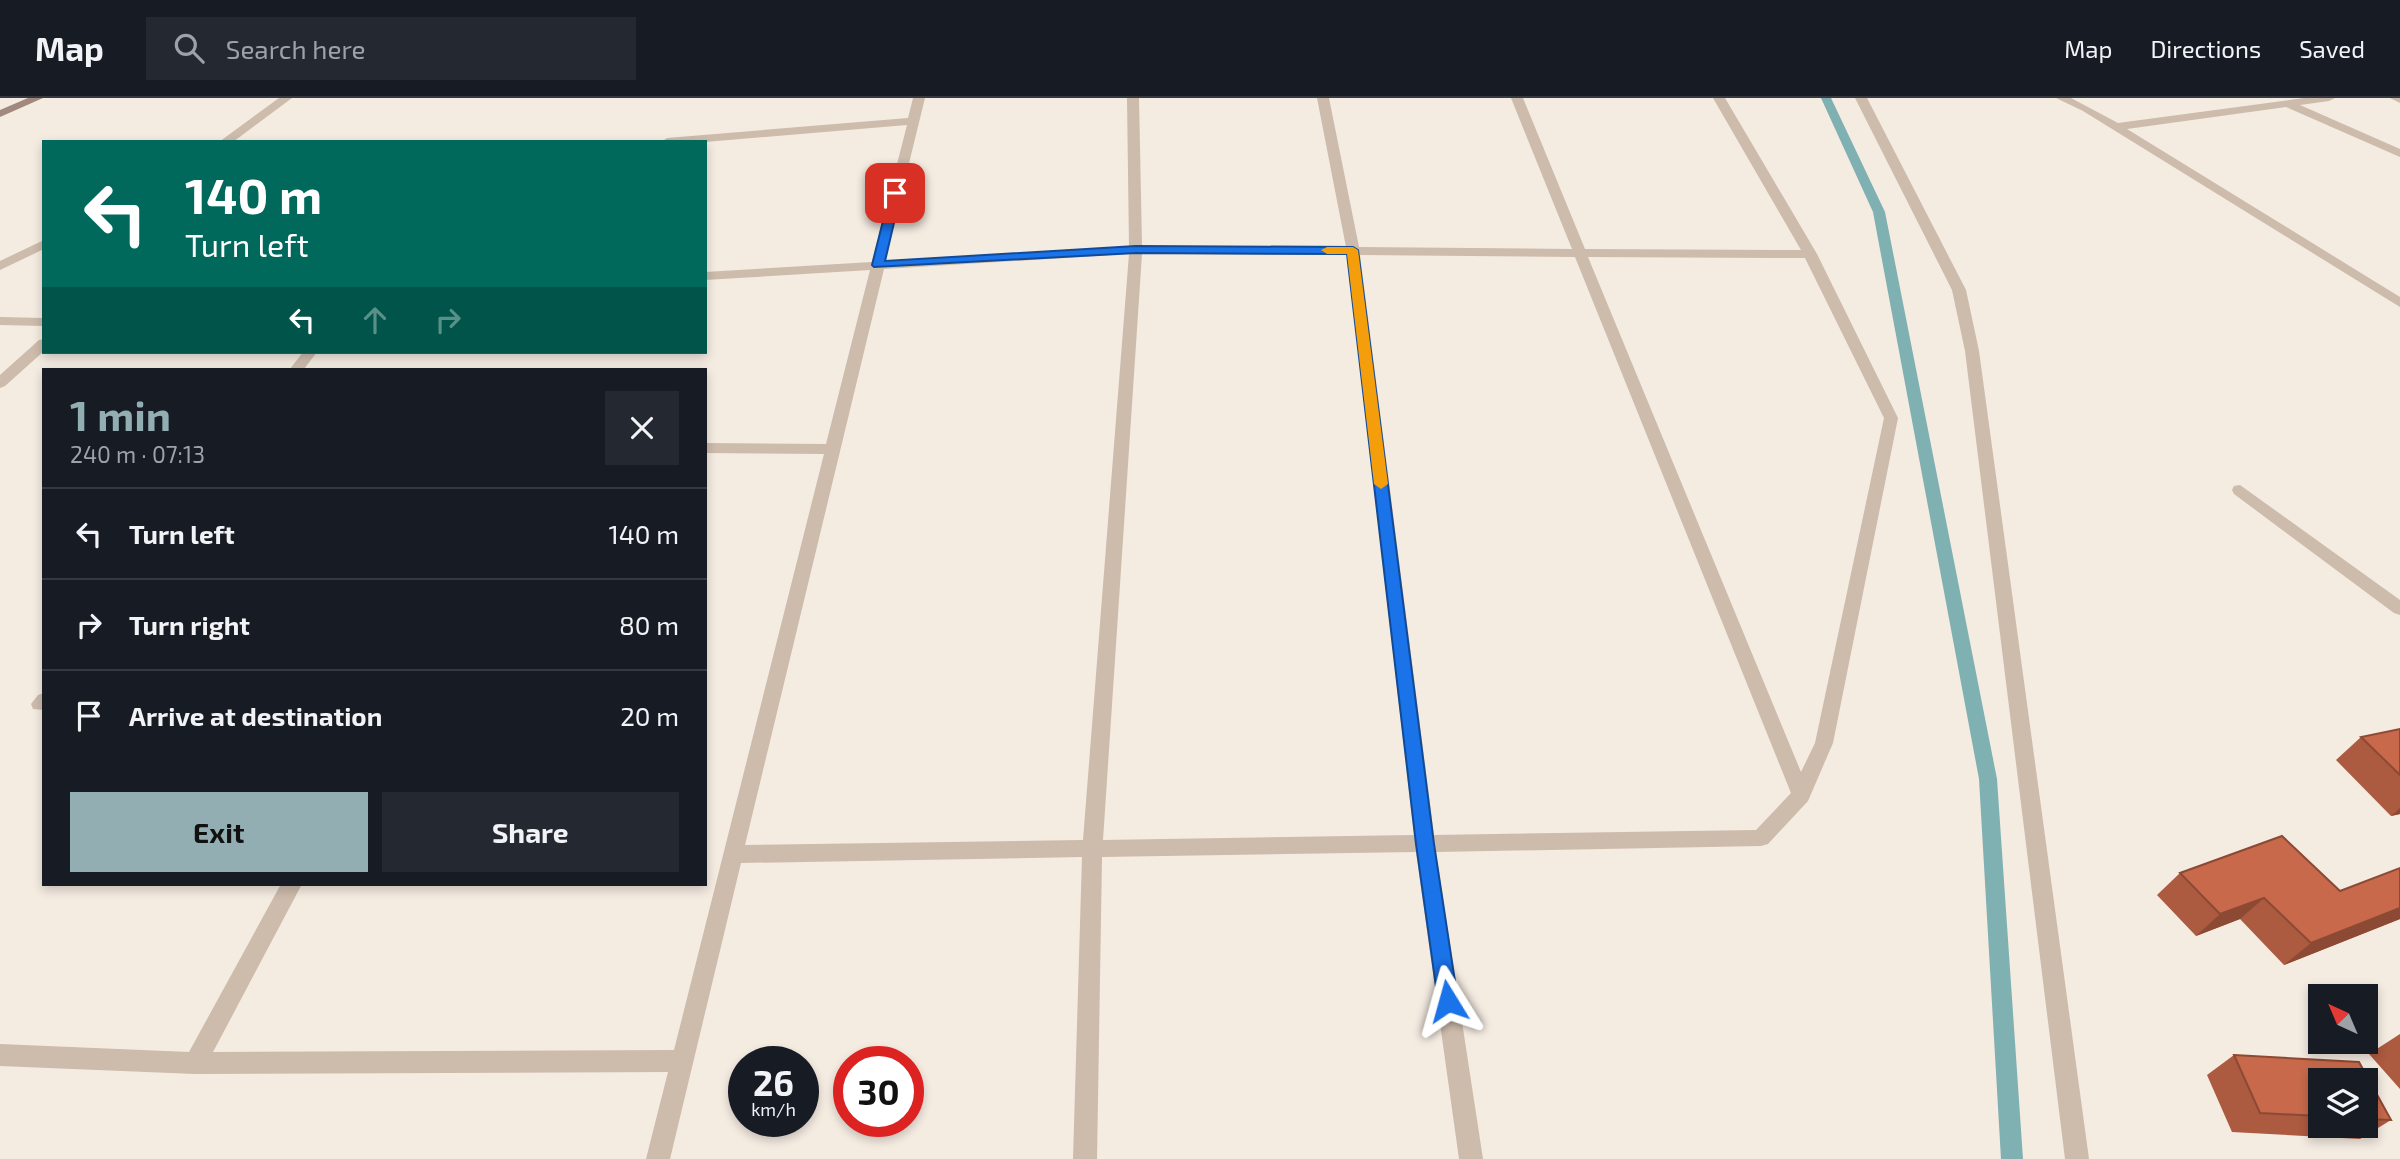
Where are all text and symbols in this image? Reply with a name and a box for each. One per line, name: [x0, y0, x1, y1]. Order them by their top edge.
search box: [146, 17, 636, 80]
text: Map: [35, 28, 104, 68]
icon: search: [170, 29, 208, 67]
text: Search here: [226, 33, 365, 64]
text: Map: [2064, 34, 2112, 63]
text: Directions: [2150, 34, 2261, 63]
text: Saved: [2299, 34, 2365, 63]
pin: [865, 163, 925, 223]
text: 140 m: [185, 165, 322, 224]
icon: left: [70, 168, 161, 259]
icon: arrive: [876, 174, 914, 212]
text: Turn left: [185, 225, 309, 263]
icon: left: [283, 301, 321, 339]
icon: ahead: [356, 301, 394, 339]
icon: right: [429, 301, 467, 339]
text: 1 min: [70, 389, 171, 439]
button: close: [605, 391, 679, 465]
text: 240 m · 07:13: [70, 440, 205, 468]
icon: left: [70, 515, 108, 553]
text: Turn left: [129, 518, 235, 549]
text: 140 m: [608, 518, 679, 549]
icon: right: [70, 606, 108, 644]
text: Turn right: [129, 609, 250, 640]
text: 80 m: [619, 609, 679, 640]
icon: arrive: [70, 697, 108, 735]
text: Arrive at destination: [129, 700, 382, 731]
text: 20 m: [620, 700, 679, 731]
button: Exit: [70, 792, 368, 872]
button: Share: [382, 792, 679, 872]
position arrow: [1411, 964, 1485, 1038]
north arrow: [2308, 984, 2378, 1054]
map controls: [2308, 984, 2378, 1138]
speed limit sign: 30: [833, 1046, 924, 1137]
text: 26: [753, 1061, 794, 1103]
button: layers: [2308, 1068, 2378, 1138]
text: km/h: [751, 1098, 796, 1120]

